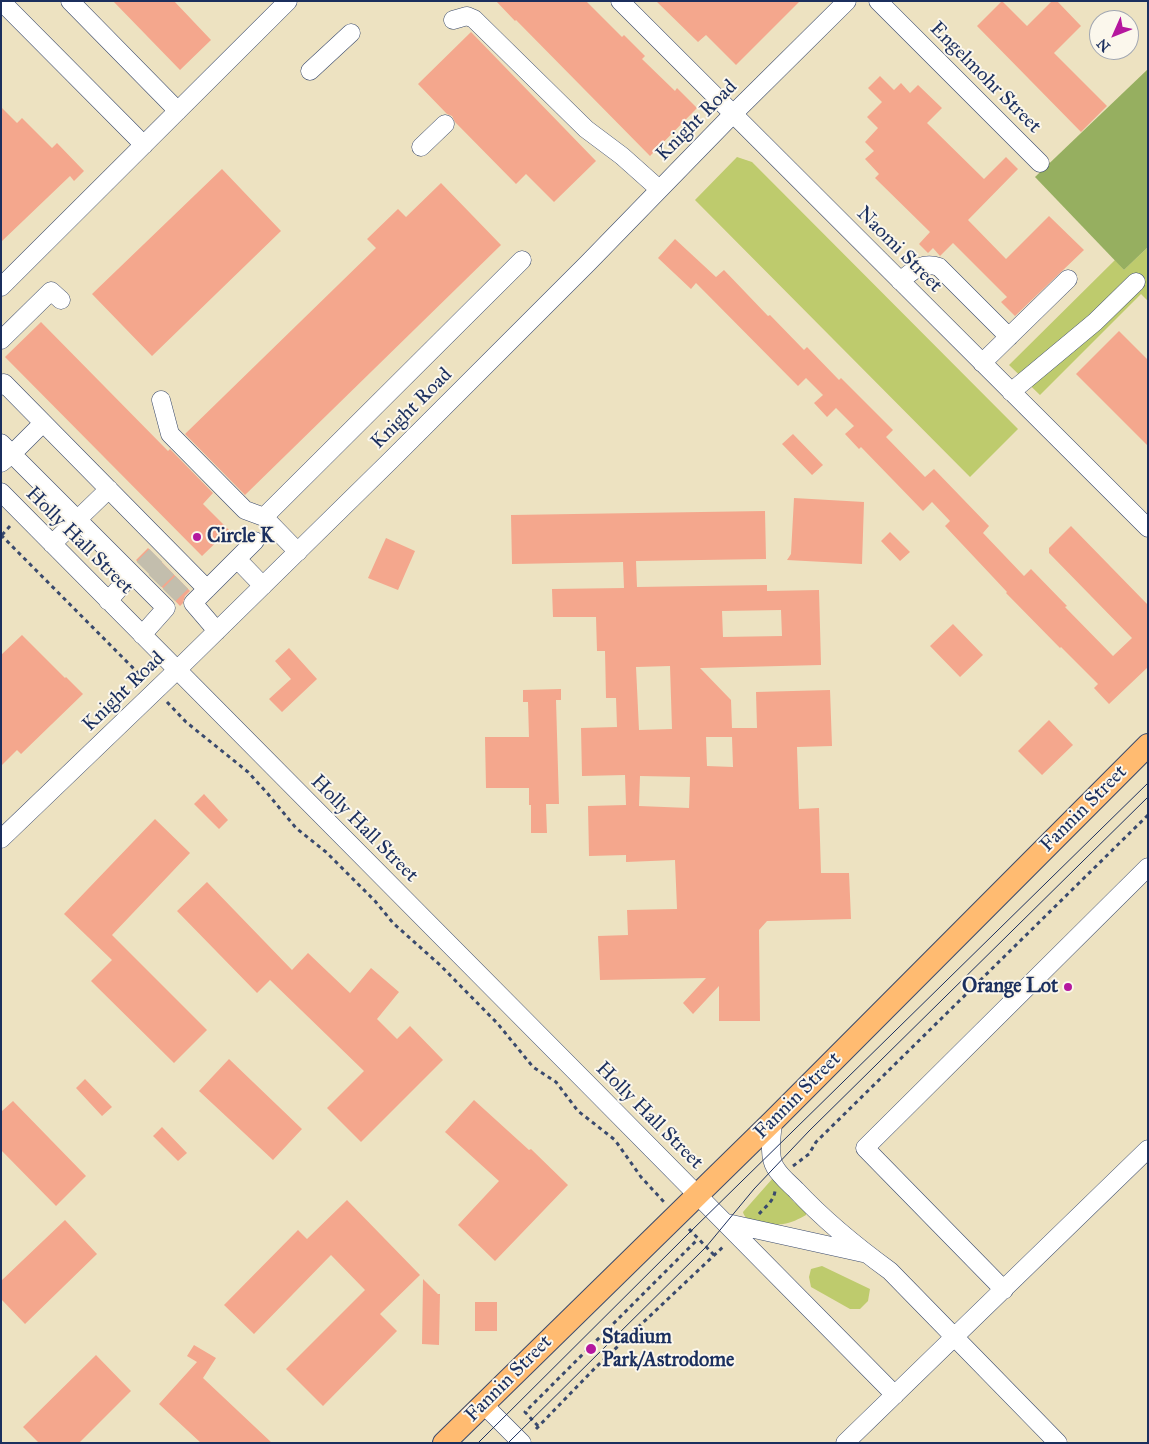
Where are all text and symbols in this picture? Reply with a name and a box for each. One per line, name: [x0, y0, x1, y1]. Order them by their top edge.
north arrow: [1089, 10, 1139, 60]
street label: Engelmohr Street: [924, 17, 1046, 139]
text: N: [1093, 35, 1114, 55]
street label: Knight Road: [651, 75, 743, 167]
street label: Naomi Street: [851, 202, 947, 298]
street label: Knight Road: [366, 363, 458, 455]
street label: Holly Hall Street: [20, 482, 138, 600]
place label: Circle K: [207, 525, 274, 549]
marker: Circle K: [191, 531, 203, 543]
street label: Knight Road: [78, 647, 170, 737]
street label: Fannin Street: [1036, 761, 1132, 857]
street label: Holly Hall Street: [305, 770, 423, 888]
place label: Orange Lot: [962, 975, 1058, 999]
marker: Orange Lot: [1062, 981, 1074, 993]
street label: Fannin Street: [750, 1048, 846, 1144]
street label: Holly Hall Street: [590, 1057, 708, 1175]
place label: Stadium Park/Astrodome: [602, 1326, 734, 1373]
street label: Fannin Street: [461, 1331, 557, 1427]
marker: Stadium Park/Astrodome: [584, 1342, 598, 1356]

